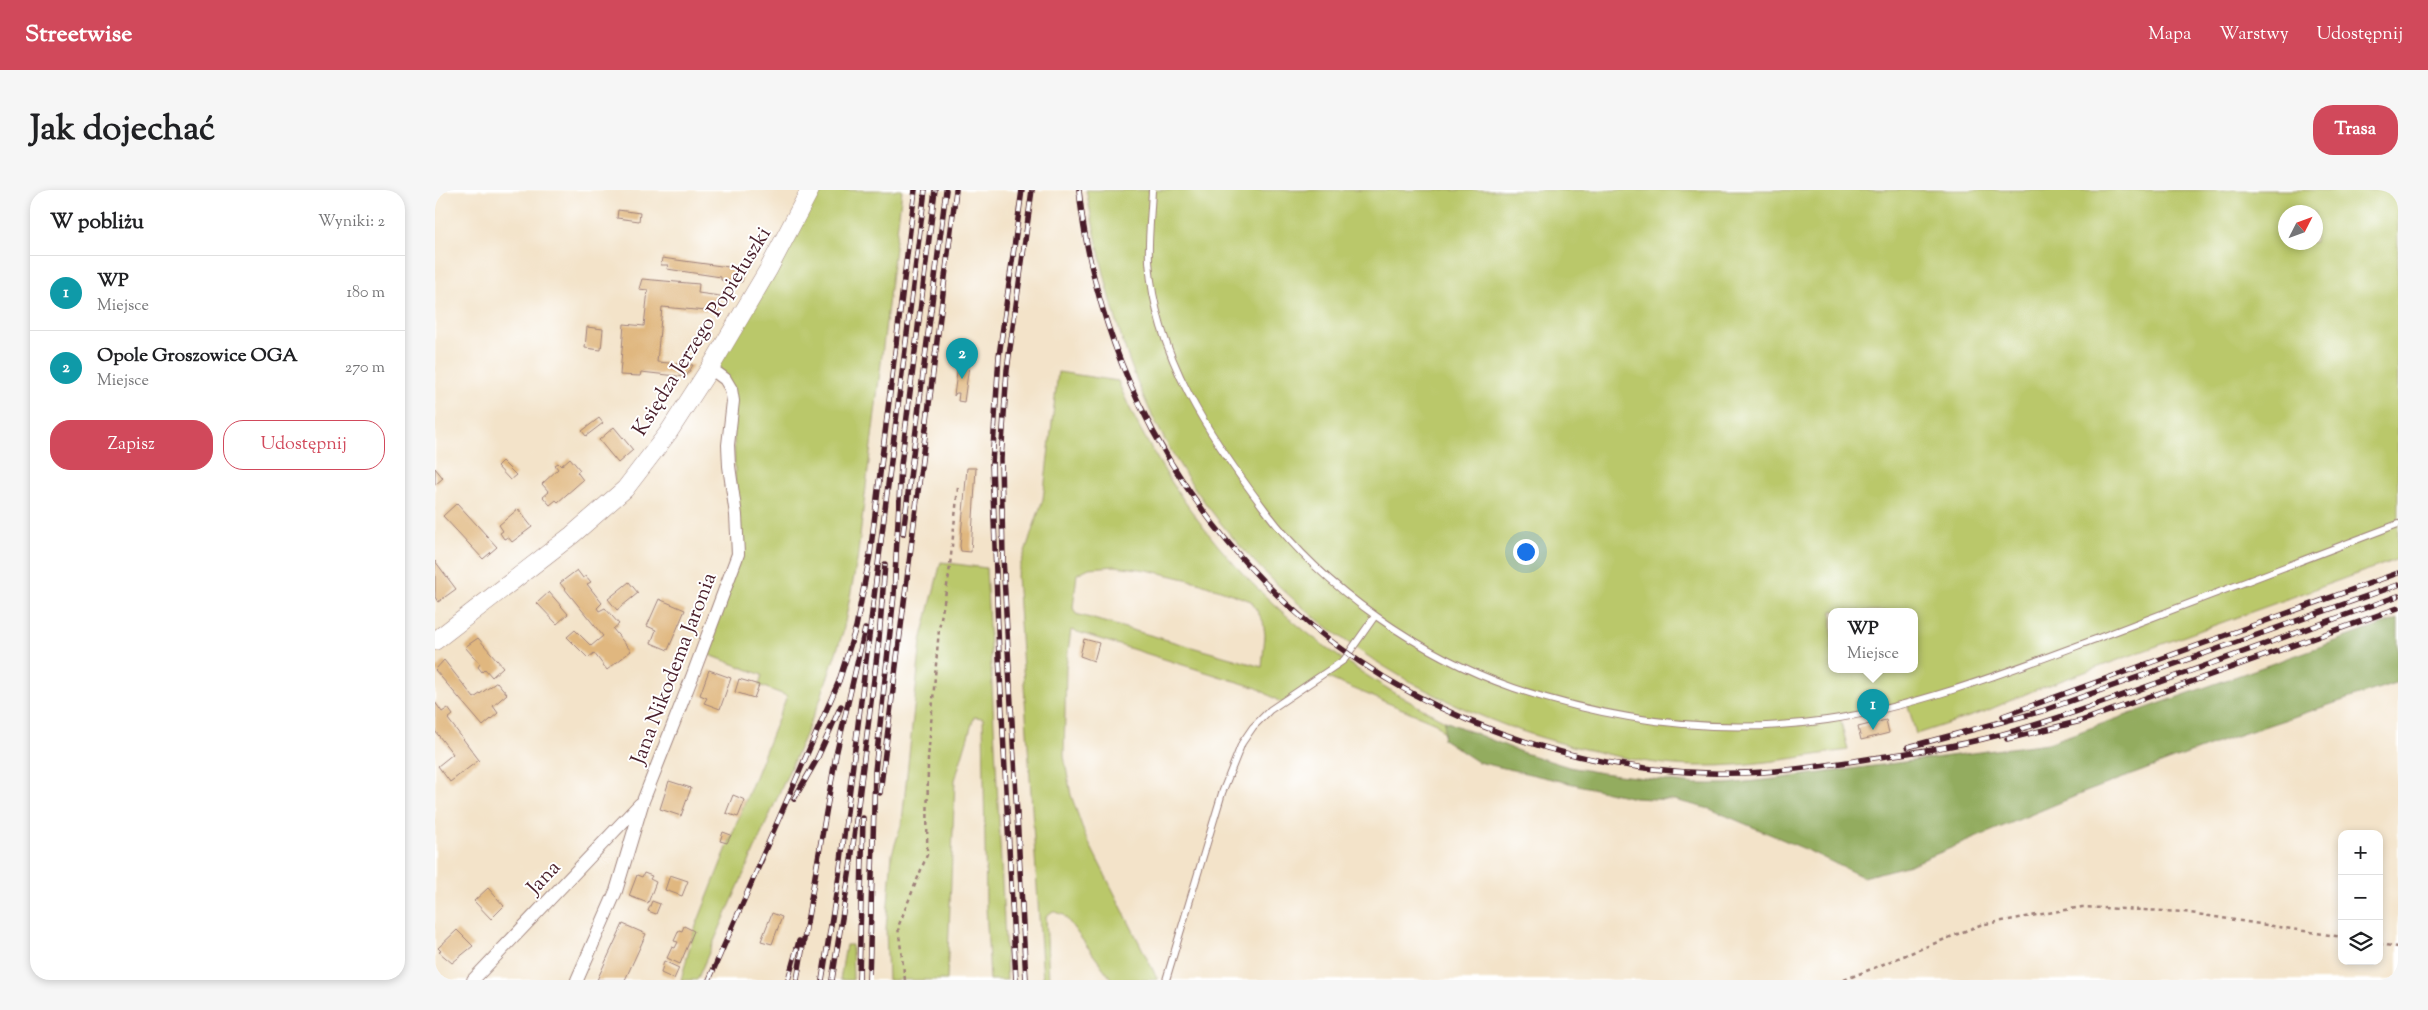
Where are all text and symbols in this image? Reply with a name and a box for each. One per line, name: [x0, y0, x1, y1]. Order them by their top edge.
text: Streetwise: [25, 18, 132, 52]
text: Mapa: [2148, 22, 2191, 48]
text: Warstwy: [2219, 22, 2289, 48]
text: Udostępnij: [2317, 22, 2403, 48]
text: Jak dojechać: [30, 105, 215, 156]
button: Trasa: [2313, 105, 2398, 155]
north arrow: [2278, 205, 2323, 250]
text: W pobliżu: [50, 208, 144, 238]
text: Wyniki: 2: [318, 211, 385, 234]
street label: Księdza Jerzego Popiełuszki: [626, 222, 779, 443]
text: WP: [97, 268, 129, 295]
text: 1: [63, 282, 69, 305]
text: 180 m: [346, 282, 385, 305]
text: Miejsce: [97, 295, 149, 318]
pin: 2: [946, 338, 978, 379]
text: Opole Groszowice OGA: [97, 343, 298, 370]
text: 2: [62, 357, 70, 380]
text: 270 m: [345, 357, 385, 380]
text: Miejsce: [97, 370, 149, 393]
button: Zapisz: [50, 420, 213, 470]
button: Udostępnij: [223, 420, 385, 470]
your location: [1513, 539, 1539, 565]
street label: Jana Nikodema Jaronia: [624, 568, 725, 770]
popup: [1828, 608, 1918, 673]
text: WP: [1847, 616, 1879, 643]
text: Miejsce: [1847, 643, 1899, 666]
pin: 1: [1857, 689, 1889, 730]
map controls: [2338, 830, 2383, 965]
button: +: [2338, 830, 2383, 875]
street label: Jana: [520, 854, 569, 903]
button: −: [2338, 875, 2383, 920]
button: layers: [2338, 920, 2383, 965]

